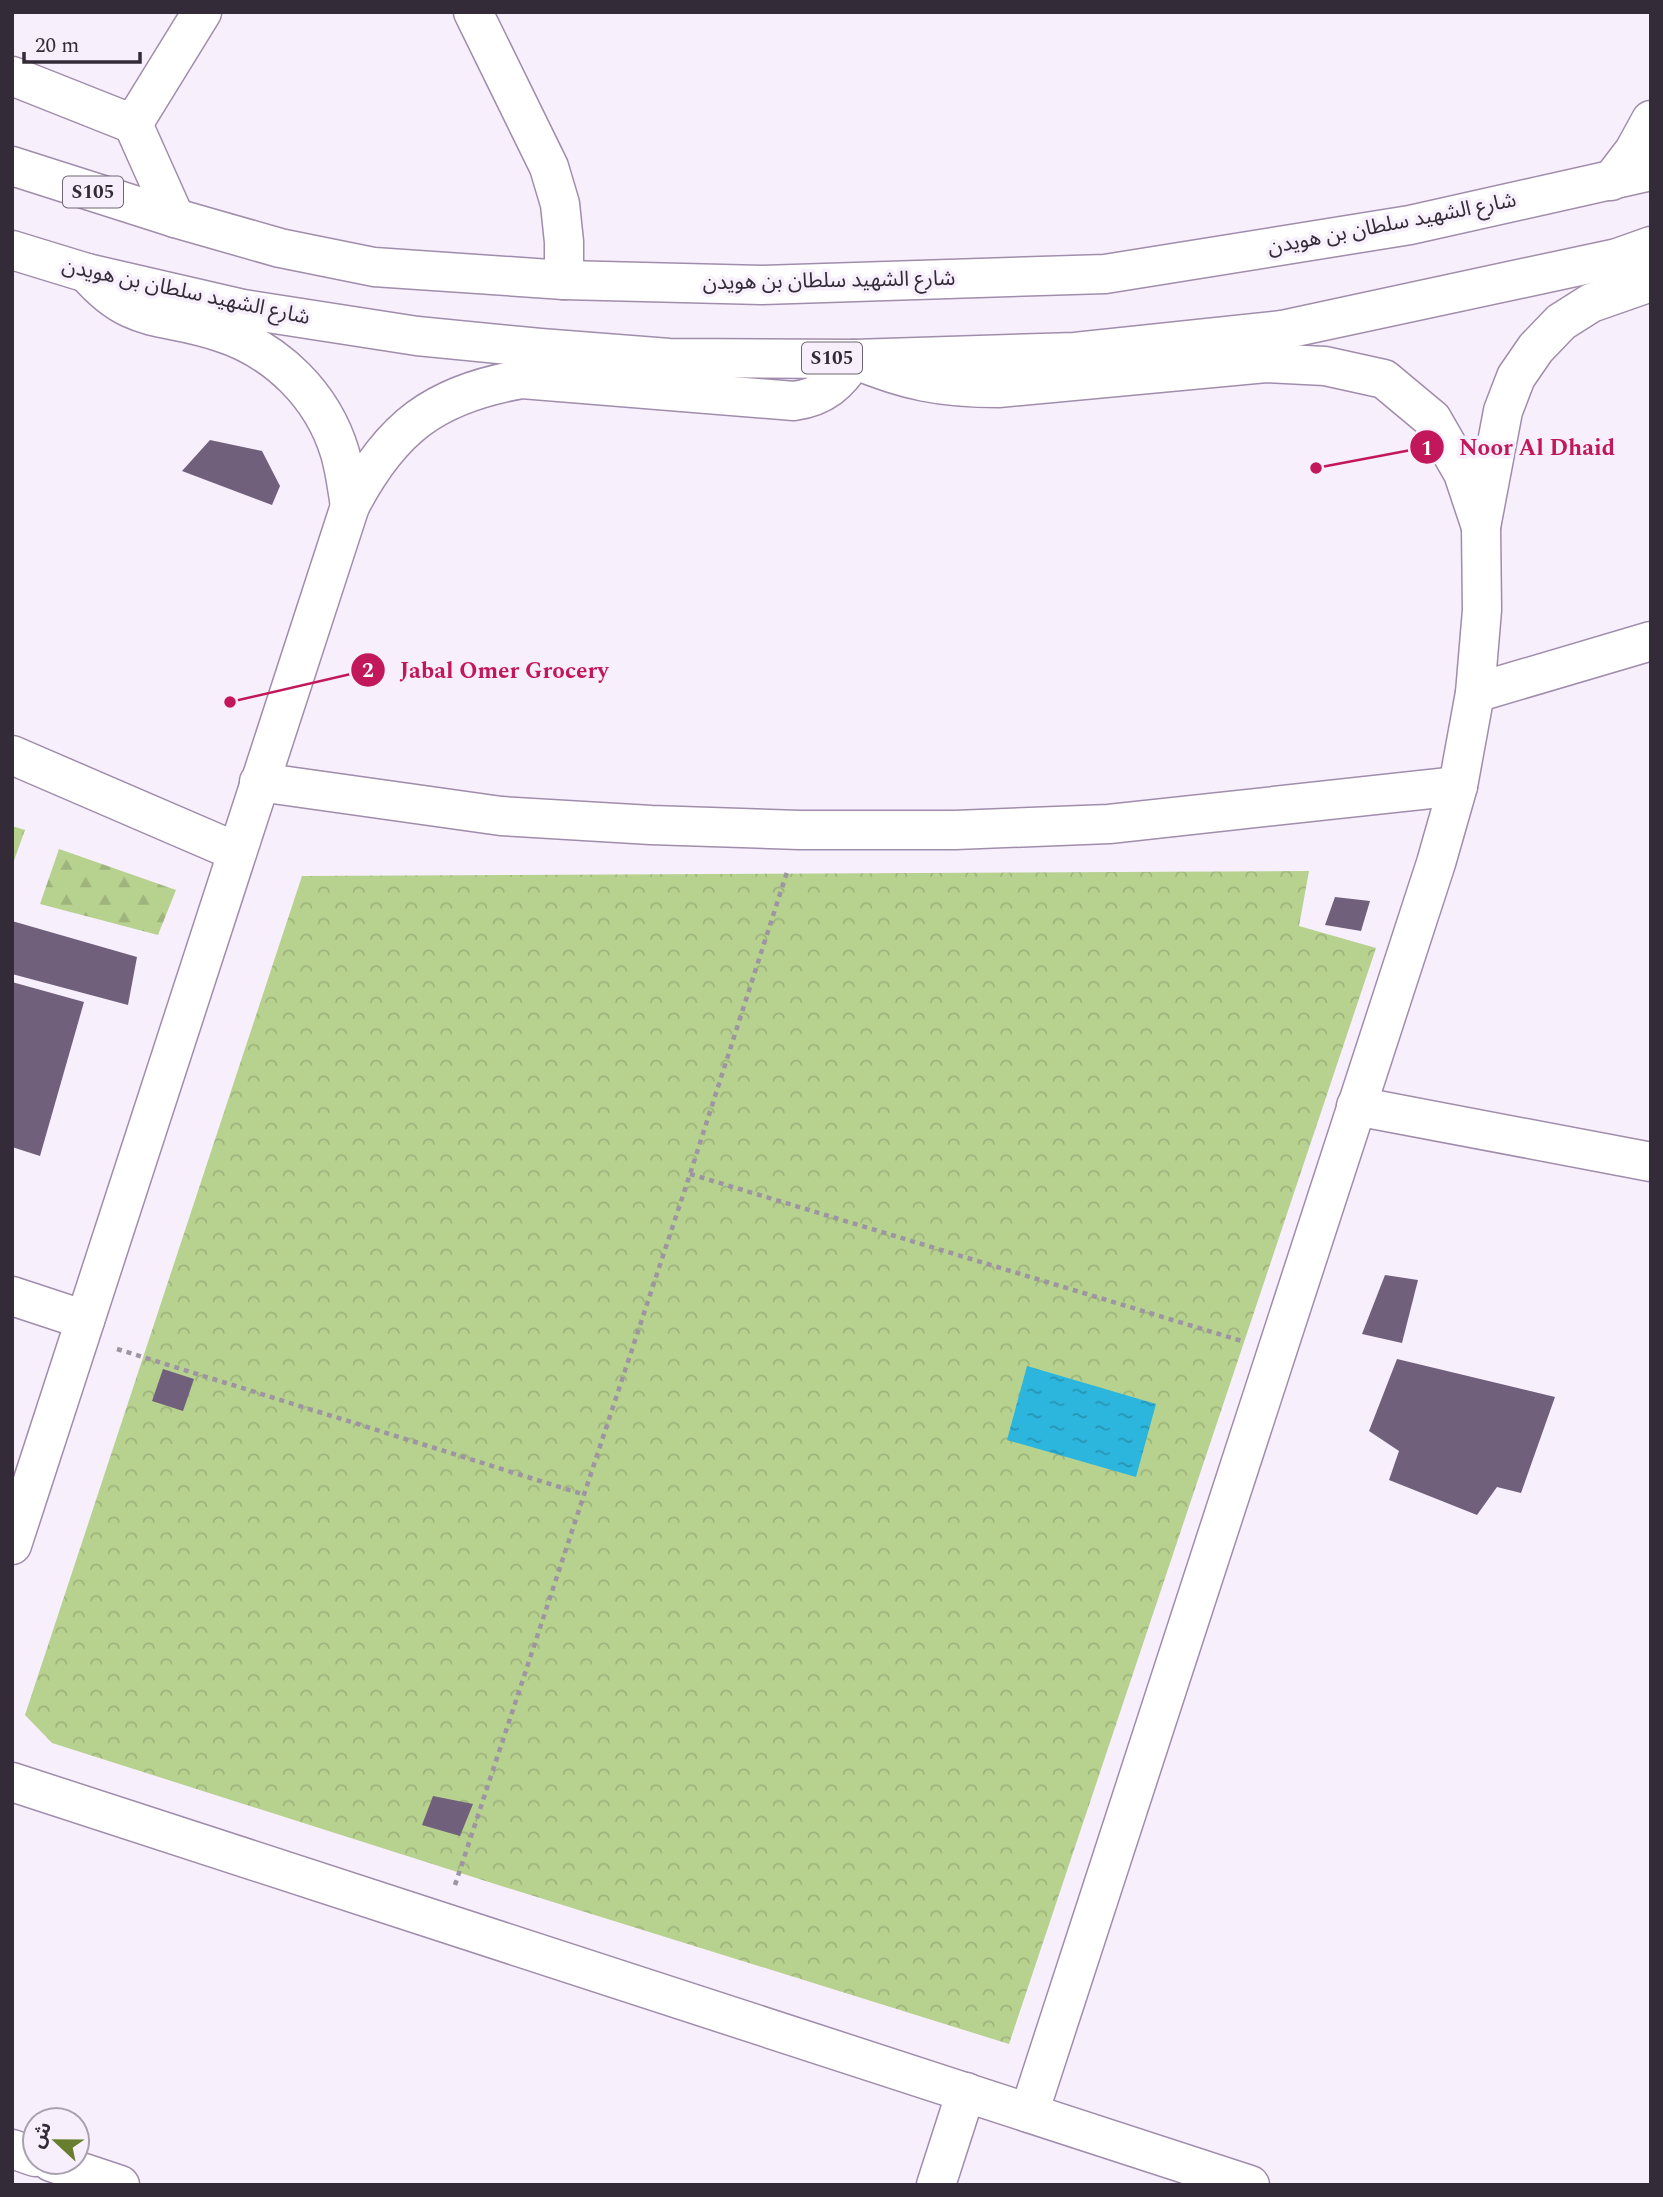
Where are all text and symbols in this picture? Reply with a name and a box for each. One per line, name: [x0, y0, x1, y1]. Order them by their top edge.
scale bar: [24, 21, 140, 65]
text: 20 m: [35, 30, 79, 62]
road number: S105: [63, 176, 123, 208]
street label: شارع الشهيد سلطان بن هويدن: [1265, 184, 1519, 264]
street label: شارع الشهيد سلطان بن هويدن: [59, 250, 313, 334]
street label: شارع الشهيد سلطان بن هويدن: [702, 263, 956, 299]
road number: S105: [802, 342, 862, 374]
callout: Noor Al Dhaid: [1410, 425, 1629, 469]
text: Noor Al Dhaid: [1459, 431, 1615, 466]
text: 1: [1421, 433, 1433, 465]
callout: Jabal Omer Grocery: [350, 648, 622, 692]
text: Jabal Omer Grocery: [399, 654, 610, 689]
text: 2: [362, 655, 374, 687]
north arrow: [21, 2106, 91, 2176]
text: ش: [23, 2118, 60, 2153]

